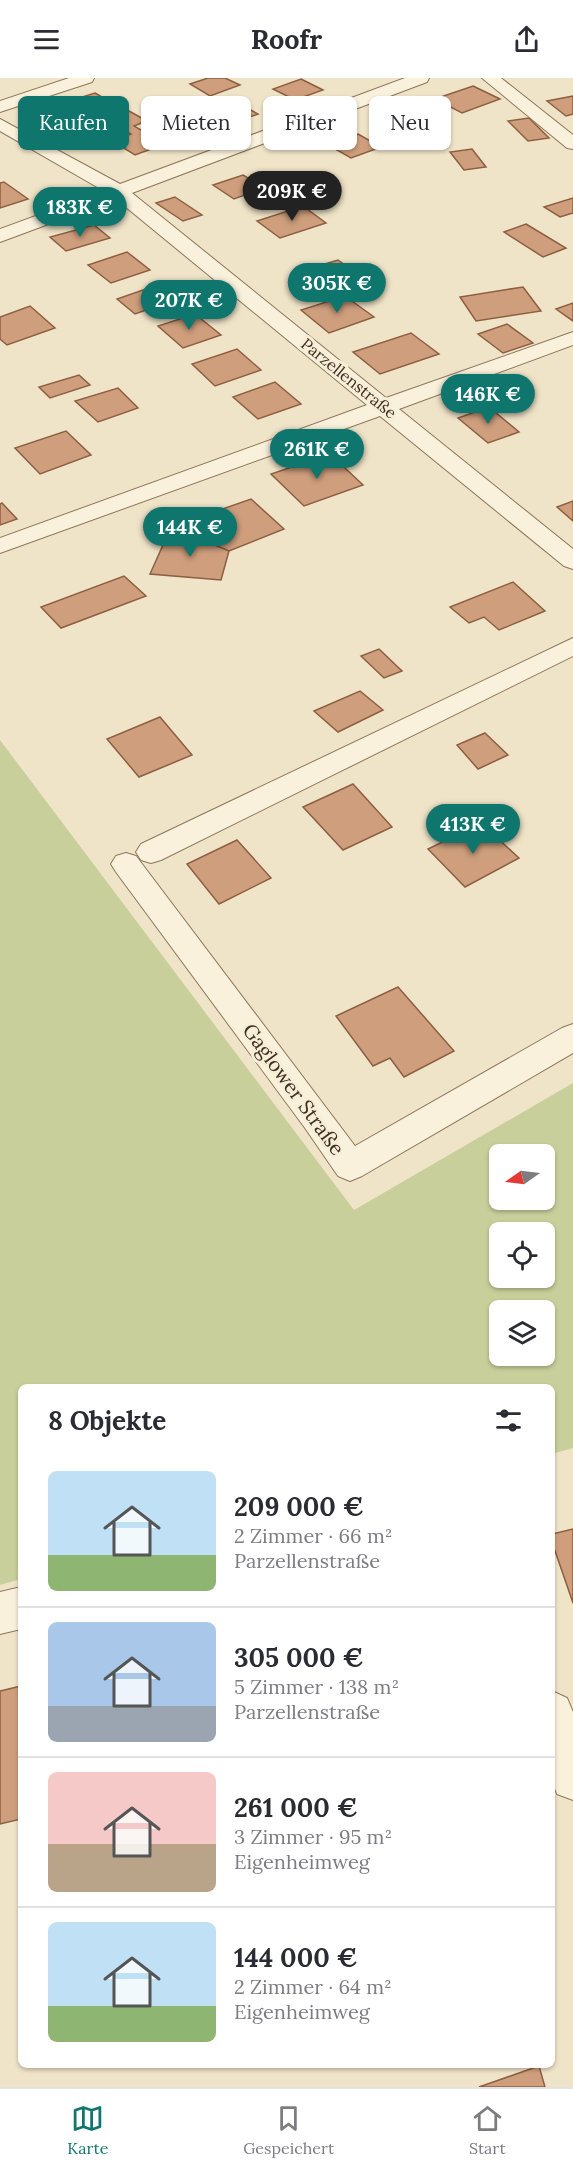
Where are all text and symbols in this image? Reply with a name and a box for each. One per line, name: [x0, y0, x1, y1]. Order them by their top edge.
text: Roofr: [251, 22, 322, 56]
icon: menu: [30, 23, 63, 56]
icon: share: [510, 23, 543, 56]
chip: Kaufen: [18, 96, 129, 150]
chip: Mieten: [141, 96, 251, 150]
chip: Filter: [263, 96, 357, 150]
chip: Neu: [369, 96, 451, 150]
pin: 209K €: [243, 171, 341, 222]
text: 209K €: [257, 178, 327, 203]
pin: 183K €: [31, 187, 129, 238]
text: 183K €: [47, 194, 113, 219]
pin: 305K €: [288, 263, 386, 314]
text: 305K €: [302, 270, 372, 295]
pin: 207K €: [140, 280, 238, 331]
text: 207K €: [155, 287, 223, 312]
street label: Parzellenstraße: [297, 333, 401, 423]
pin: 146K €: [439, 374, 537, 425]
text: 146K €: [455, 381, 521, 406]
pin: 261K €: [268, 429, 366, 480]
text: 261K €: [284, 436, 350, 461]
pin: 144K €: [141, 507, 239, 558]
text: 144K €: [157, 514, 223, 539]
pin: 413K €: [424, 804, 522, 855]
text: 413K €: [440, 811, 506, 836]
street label: Gaglower Straße: [238, 1018, 350, 1160]
north arrow: [489, 1144, 555, 1210]
map controls: [489, 1144, 555, 1366]
button: locate: [489, 1222, 555, 1288]
button: layers: [489, 1300, 555, 1366]
text: 8 Objekte: [48, 1404, 166, 1437]
icon: filters: [492, 1404, 525, 1437]
text: 209 000 €: [234, 1490, 364, 1523]
icon: home: [96, 1495, 168, 1567]
text: 2 Zimmer · 66 m²: [234, 1523, 392, 1548]
text: Parzellenstraße: [234, 1548, 380, 1573]
text: 305 000 €: [234, 1641, 363, 1674]
icon: home: [96, 1646, 168, 1718]
text: 5 Zimmer · 138 m²: [234, 1674, 399, 1699]
text: Parzellenstraße: [234, 1699, 380, 1724]
text: 261 000 €: [234, 1791, 358, 1824]
icon: home: [96, 1796, 168, 1868]
text: 3 Zimmer · 95 m²: [234, 1824, 392, 1849]
text: Eigenheimweg: [234, 1849, 370, 1874]
text: 144 000 €: [234, 1941, 358, 1974]
icon: home: [96, 1946, 168, 2018]
text: 2 Zimmer · 64 m²: [234, 1974, 392, 1999]
text: Eigenheimweg: [234, 1999, 370, 2024]
tab: Karte: [67, 2102, 108, 2158]
tab: Gespeichert: [243, 2102, 334, 2158]
tab: Start: [469, 2102, 506, 2158]

